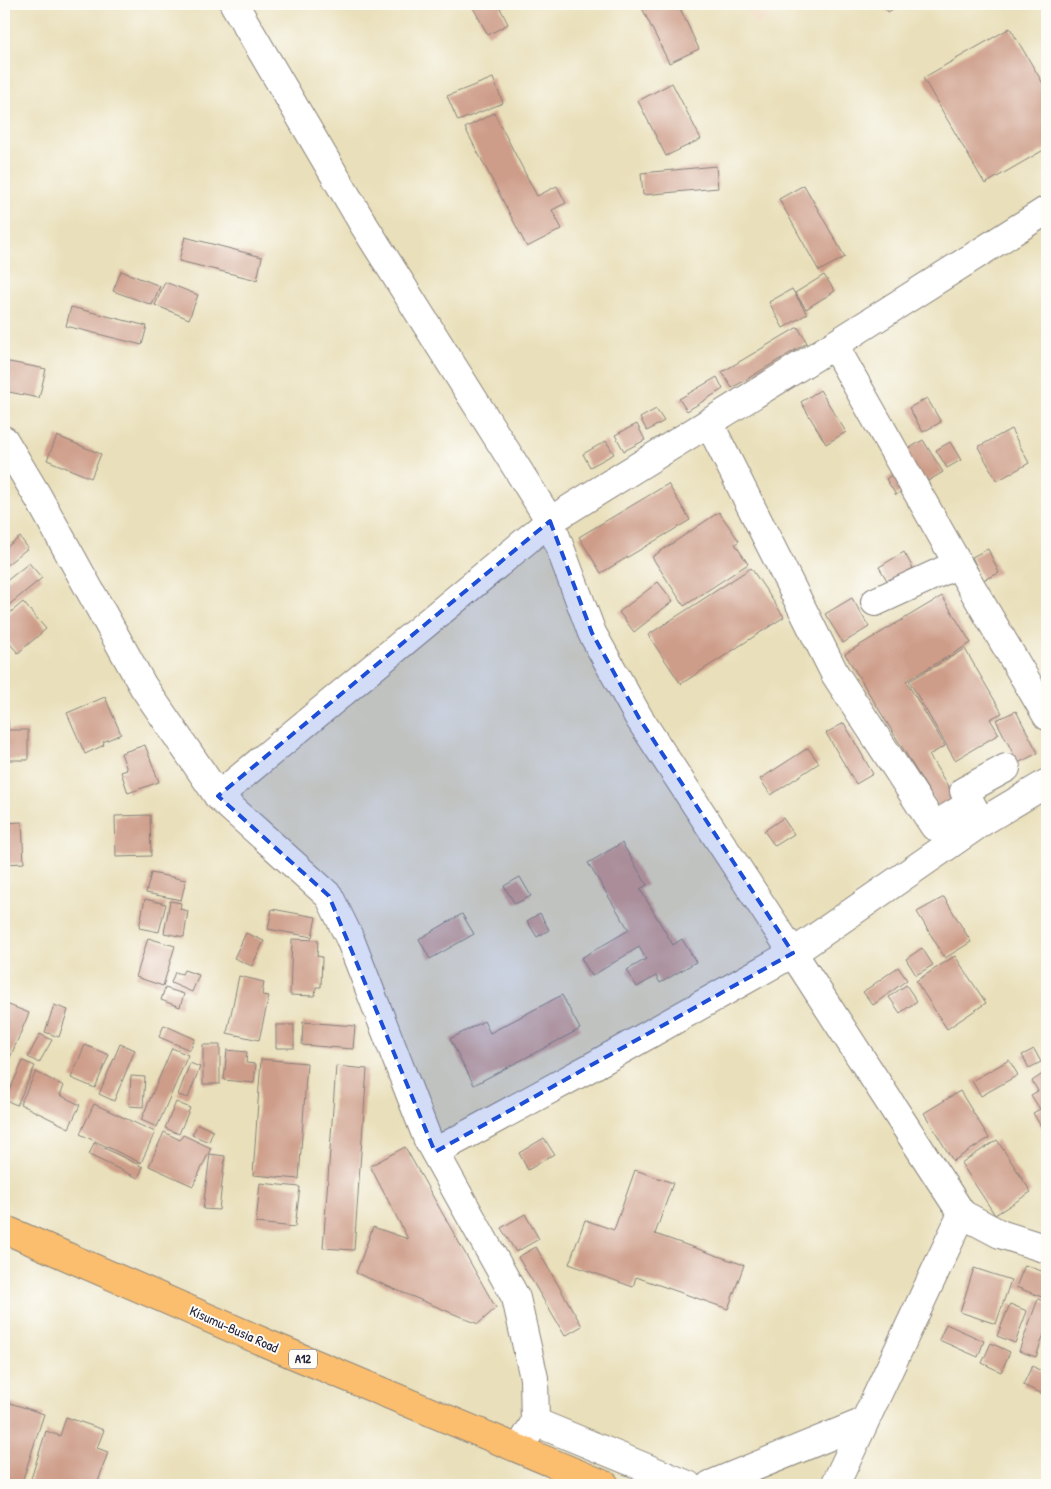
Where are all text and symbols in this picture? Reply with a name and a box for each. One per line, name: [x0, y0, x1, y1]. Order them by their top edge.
street label: Kisumu-Busia Road: [187, 1301, 282, 1357]
road number: A12: [289, 1350, 317, 1368]

